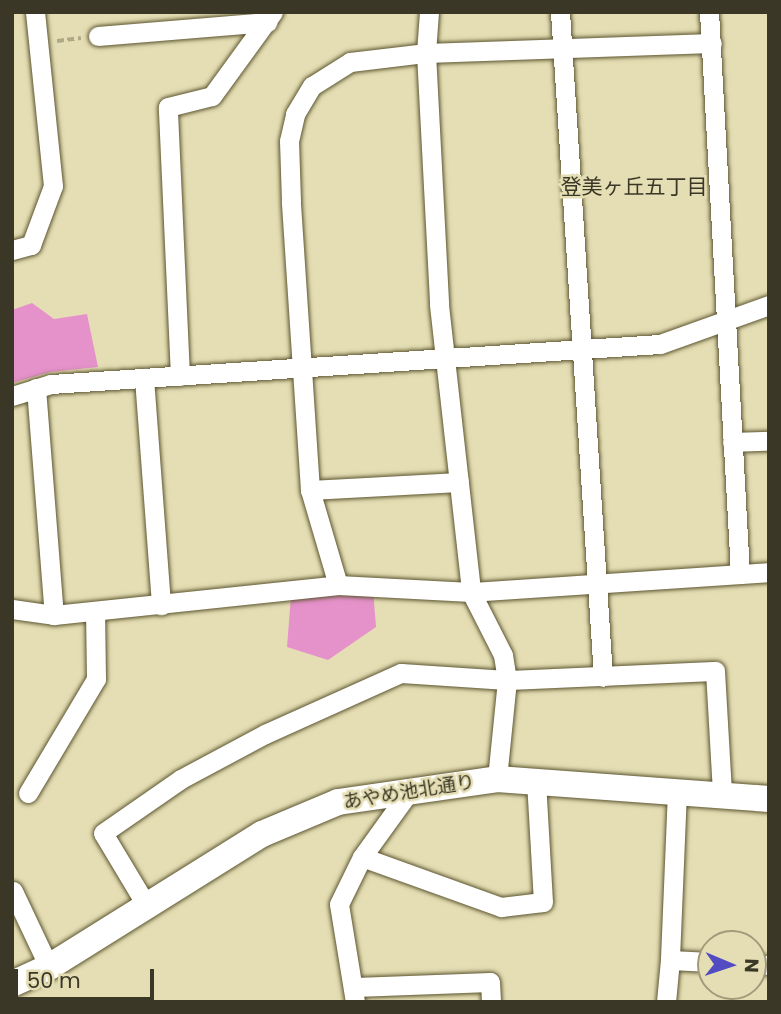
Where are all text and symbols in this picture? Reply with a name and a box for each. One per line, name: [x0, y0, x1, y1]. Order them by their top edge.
district label: 登美ヶ丘五丁目: [561, 174, 707, 200]
street label: あやめ池北通り: [342, 770, 476, 814]
north arrow: [697, 930, 767, 1000]
scale bar: [18, 954, 158, 998]
text: N: [738, 958, 765, 973]
text: 50 m: [27, 966, 81, 995]

